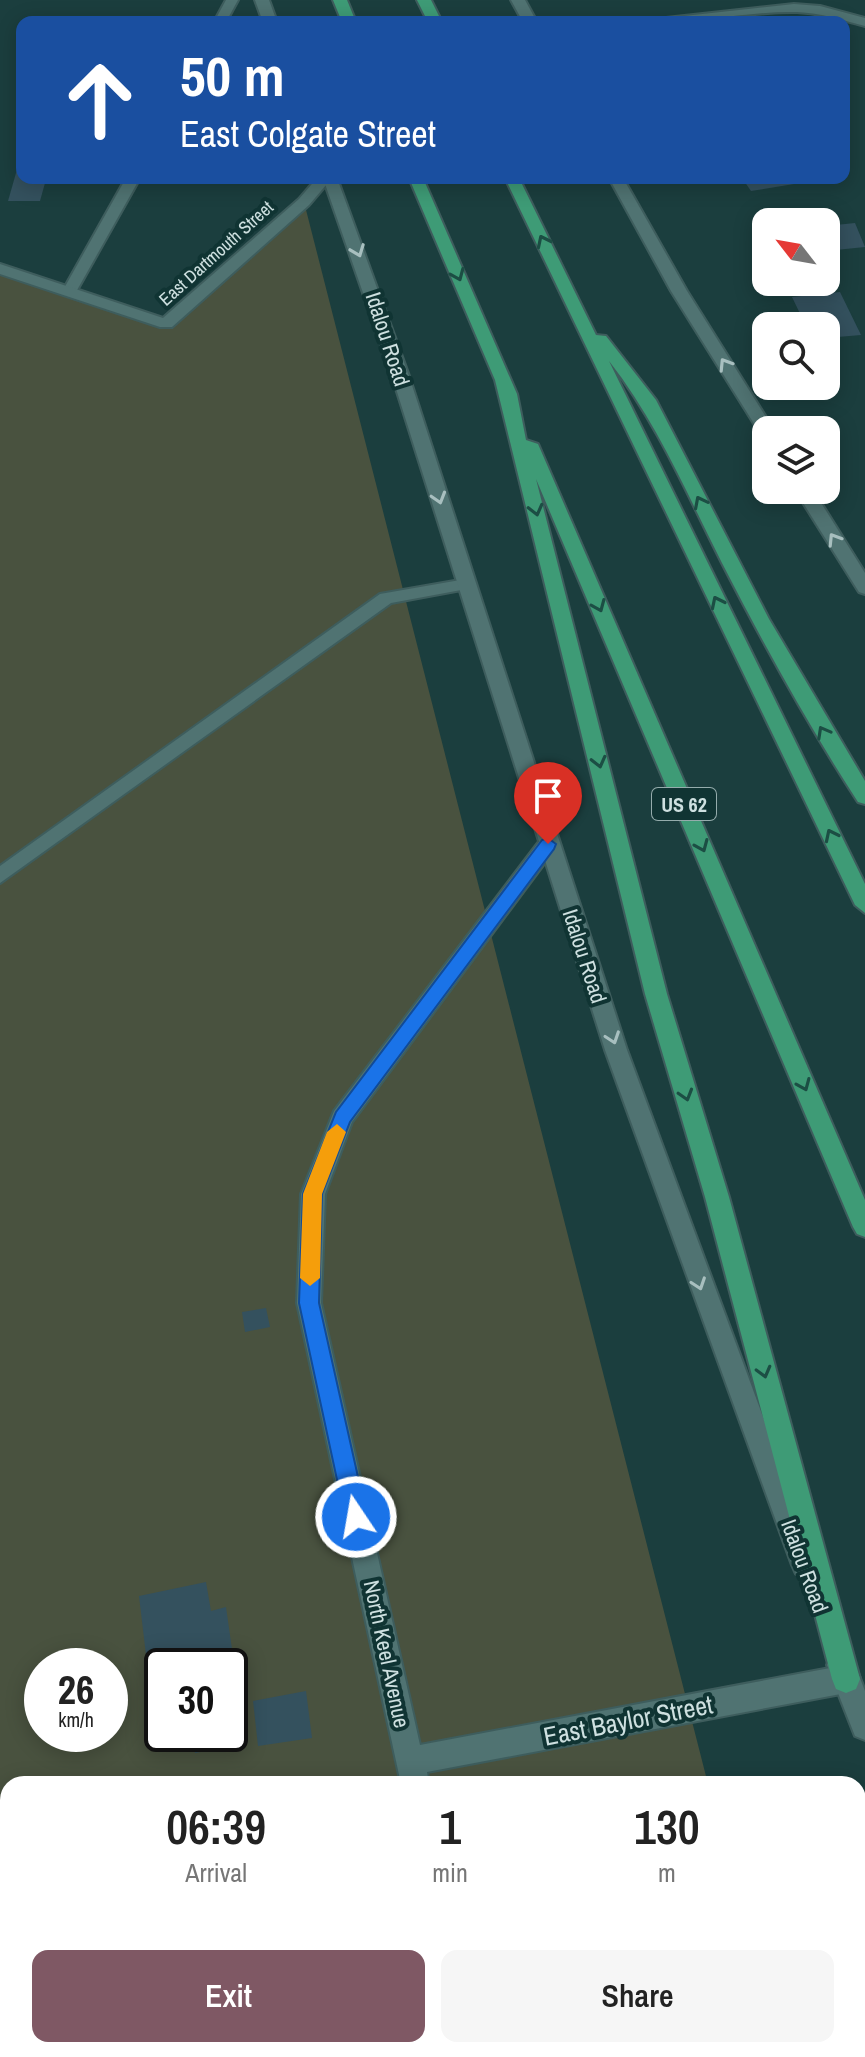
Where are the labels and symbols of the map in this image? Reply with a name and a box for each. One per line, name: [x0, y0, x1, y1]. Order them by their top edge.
street label: East Dartmouth Street: [153, 195, 279, 311]
north arrow: [752, 208, 840, 296]
one-way arrow: [537, 235, 553, 250]
one-way arrow: [348, 243, 365, 257]
one-way arrow: [449, 267, 465, 281]
street label: Idalou Road: [359, 288, 417, 390]
one-way arrow: [719, 358, 735, 373]
one-way arrow: [430, 490, 446, 504]
one-way arrow: [695, 496, 710, 511]
one-way arrow: [527, 503, 544, 516]
one-way arrow: [829, 533, 844, 548]
one-way arrow: [711, 595, 727, 610]
one-way arrow: [590, 598, 606, 613]
one-way arrow: [817, 726, 833, 740]
one-way arrow: [589, 755, 606, 769]
pin: [514, 762, 582, 844]
road number: US 62: [652, 788, 716, 820]
one-way arrow: [825, 829, 841, 844]
one-way arrow: [692, 837, 708, 852]
street label: Idalou Road: [556, 905, 614, 1007]
one-way arrow: [603, 1031, 619, 1045]
one-way arrow: [794, 1076, 810, 1091]
one-way arrow: [677, 1088, 693, 1101]
one-way arrow: [690, 1276, 706, 1290]
one-way arrow: [755, 1365, 771, 1379]
position arrow: [314, 1475, 398, 1559]
street label: Idalou Road: [774, 1515, 836, 1617]
street label: North Keel Avenue: [357, 1577, 417, 1731]
speed limit sign: 30: [144, 1648, 248, 1752]
street label: East Baylor Street: [540, 1686, 716, 1754]

